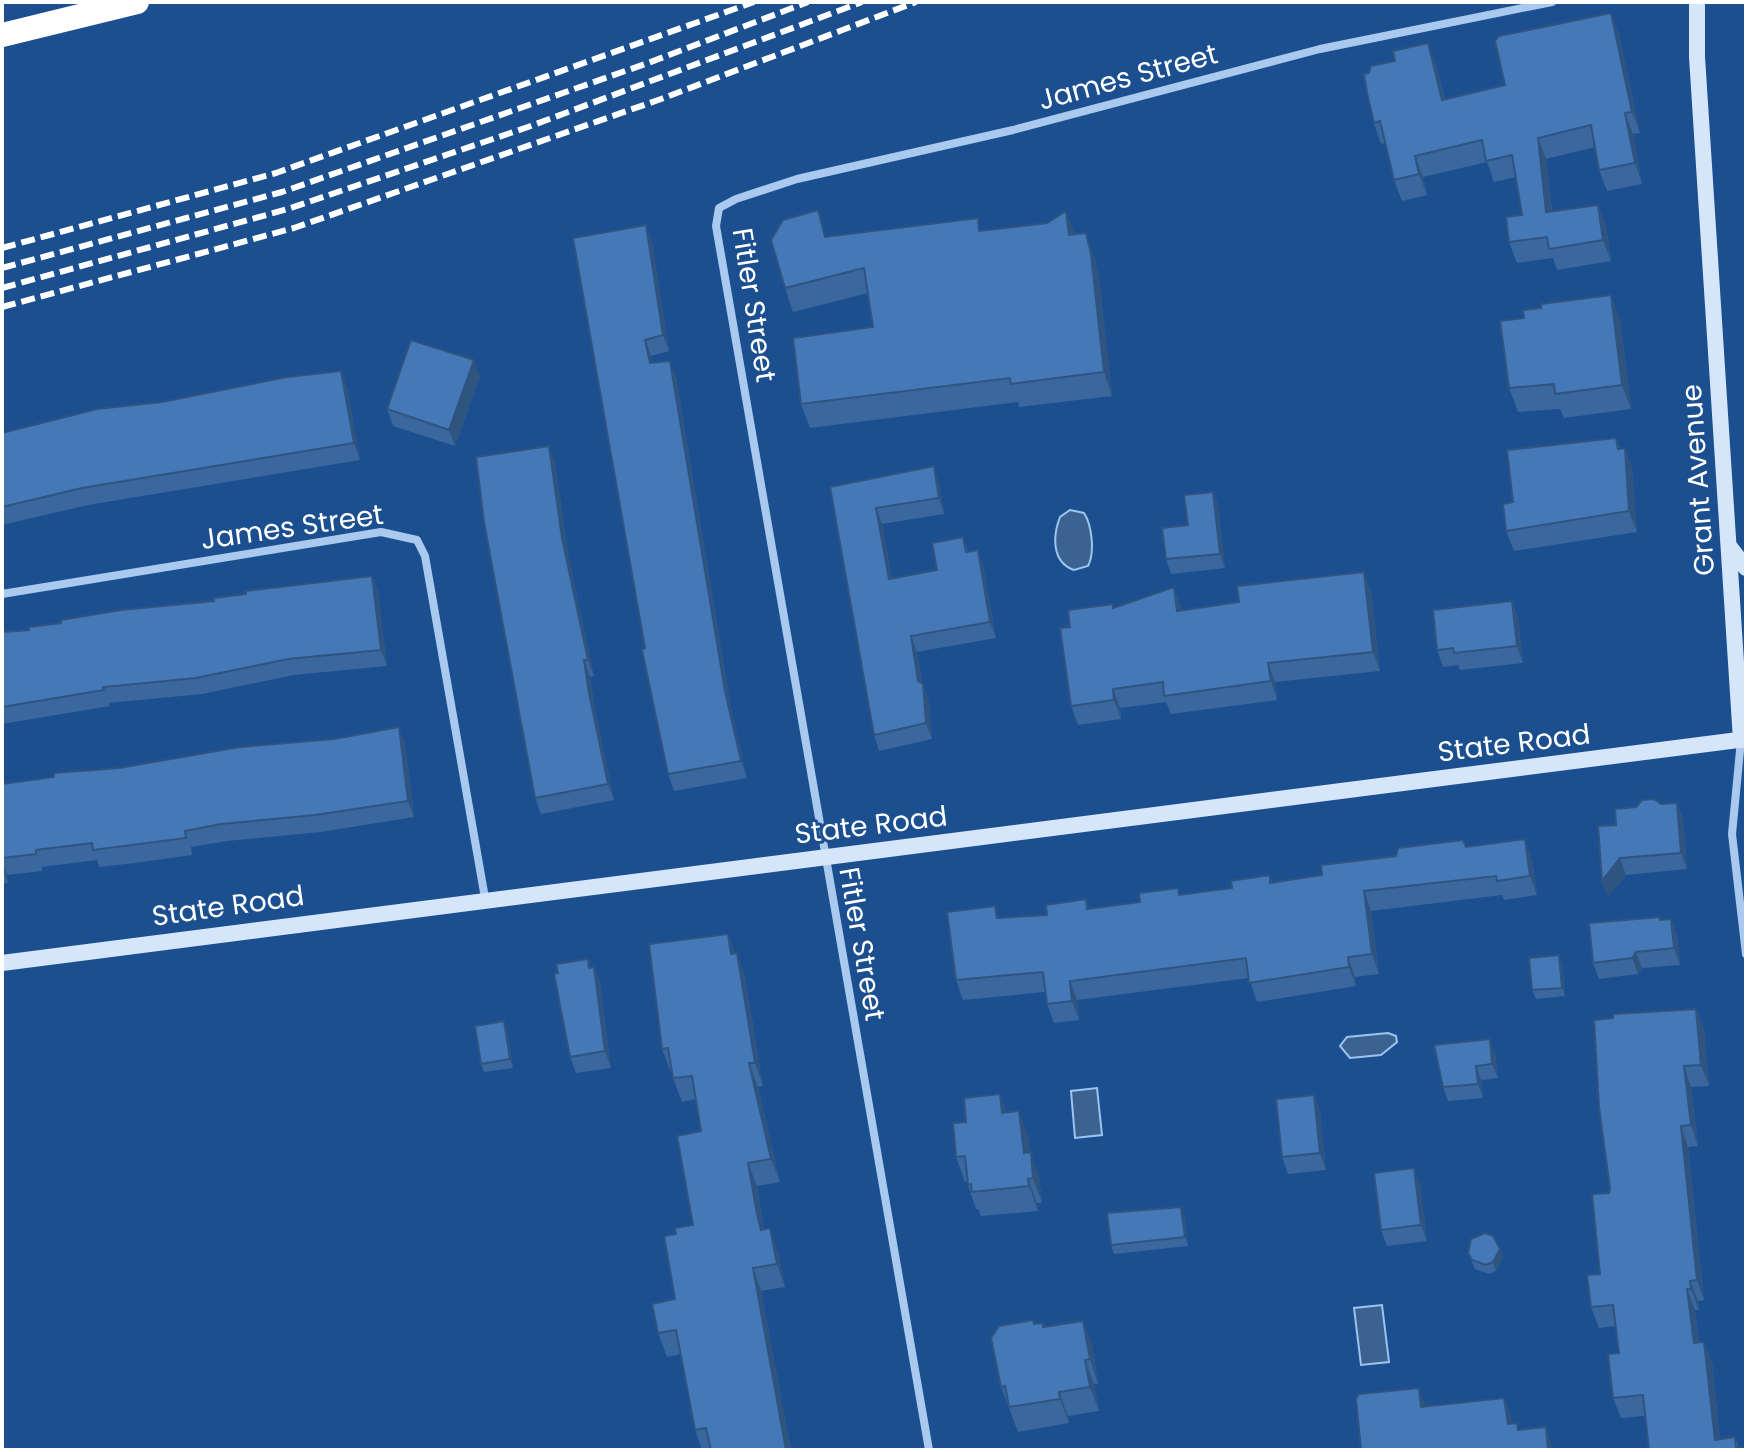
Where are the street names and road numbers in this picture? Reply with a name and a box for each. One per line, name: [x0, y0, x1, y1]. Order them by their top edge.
street label: James Street: [1034, 34, 1222, 120]
street label: Fitler Street: [723, 225, 785, 385]
street label: Grant Avenue: [1672, 383, 1724, 577]
street label: James Street: [198, 495, 386, 559]
street label: State Road: [1435, 714, 1593, 772]
street label: State Road: [792, 796, 950, 854]
street label: Fitler Street: [829, 864, 895, 1024]
street label: State Road: [149, 876, 307, 936]

